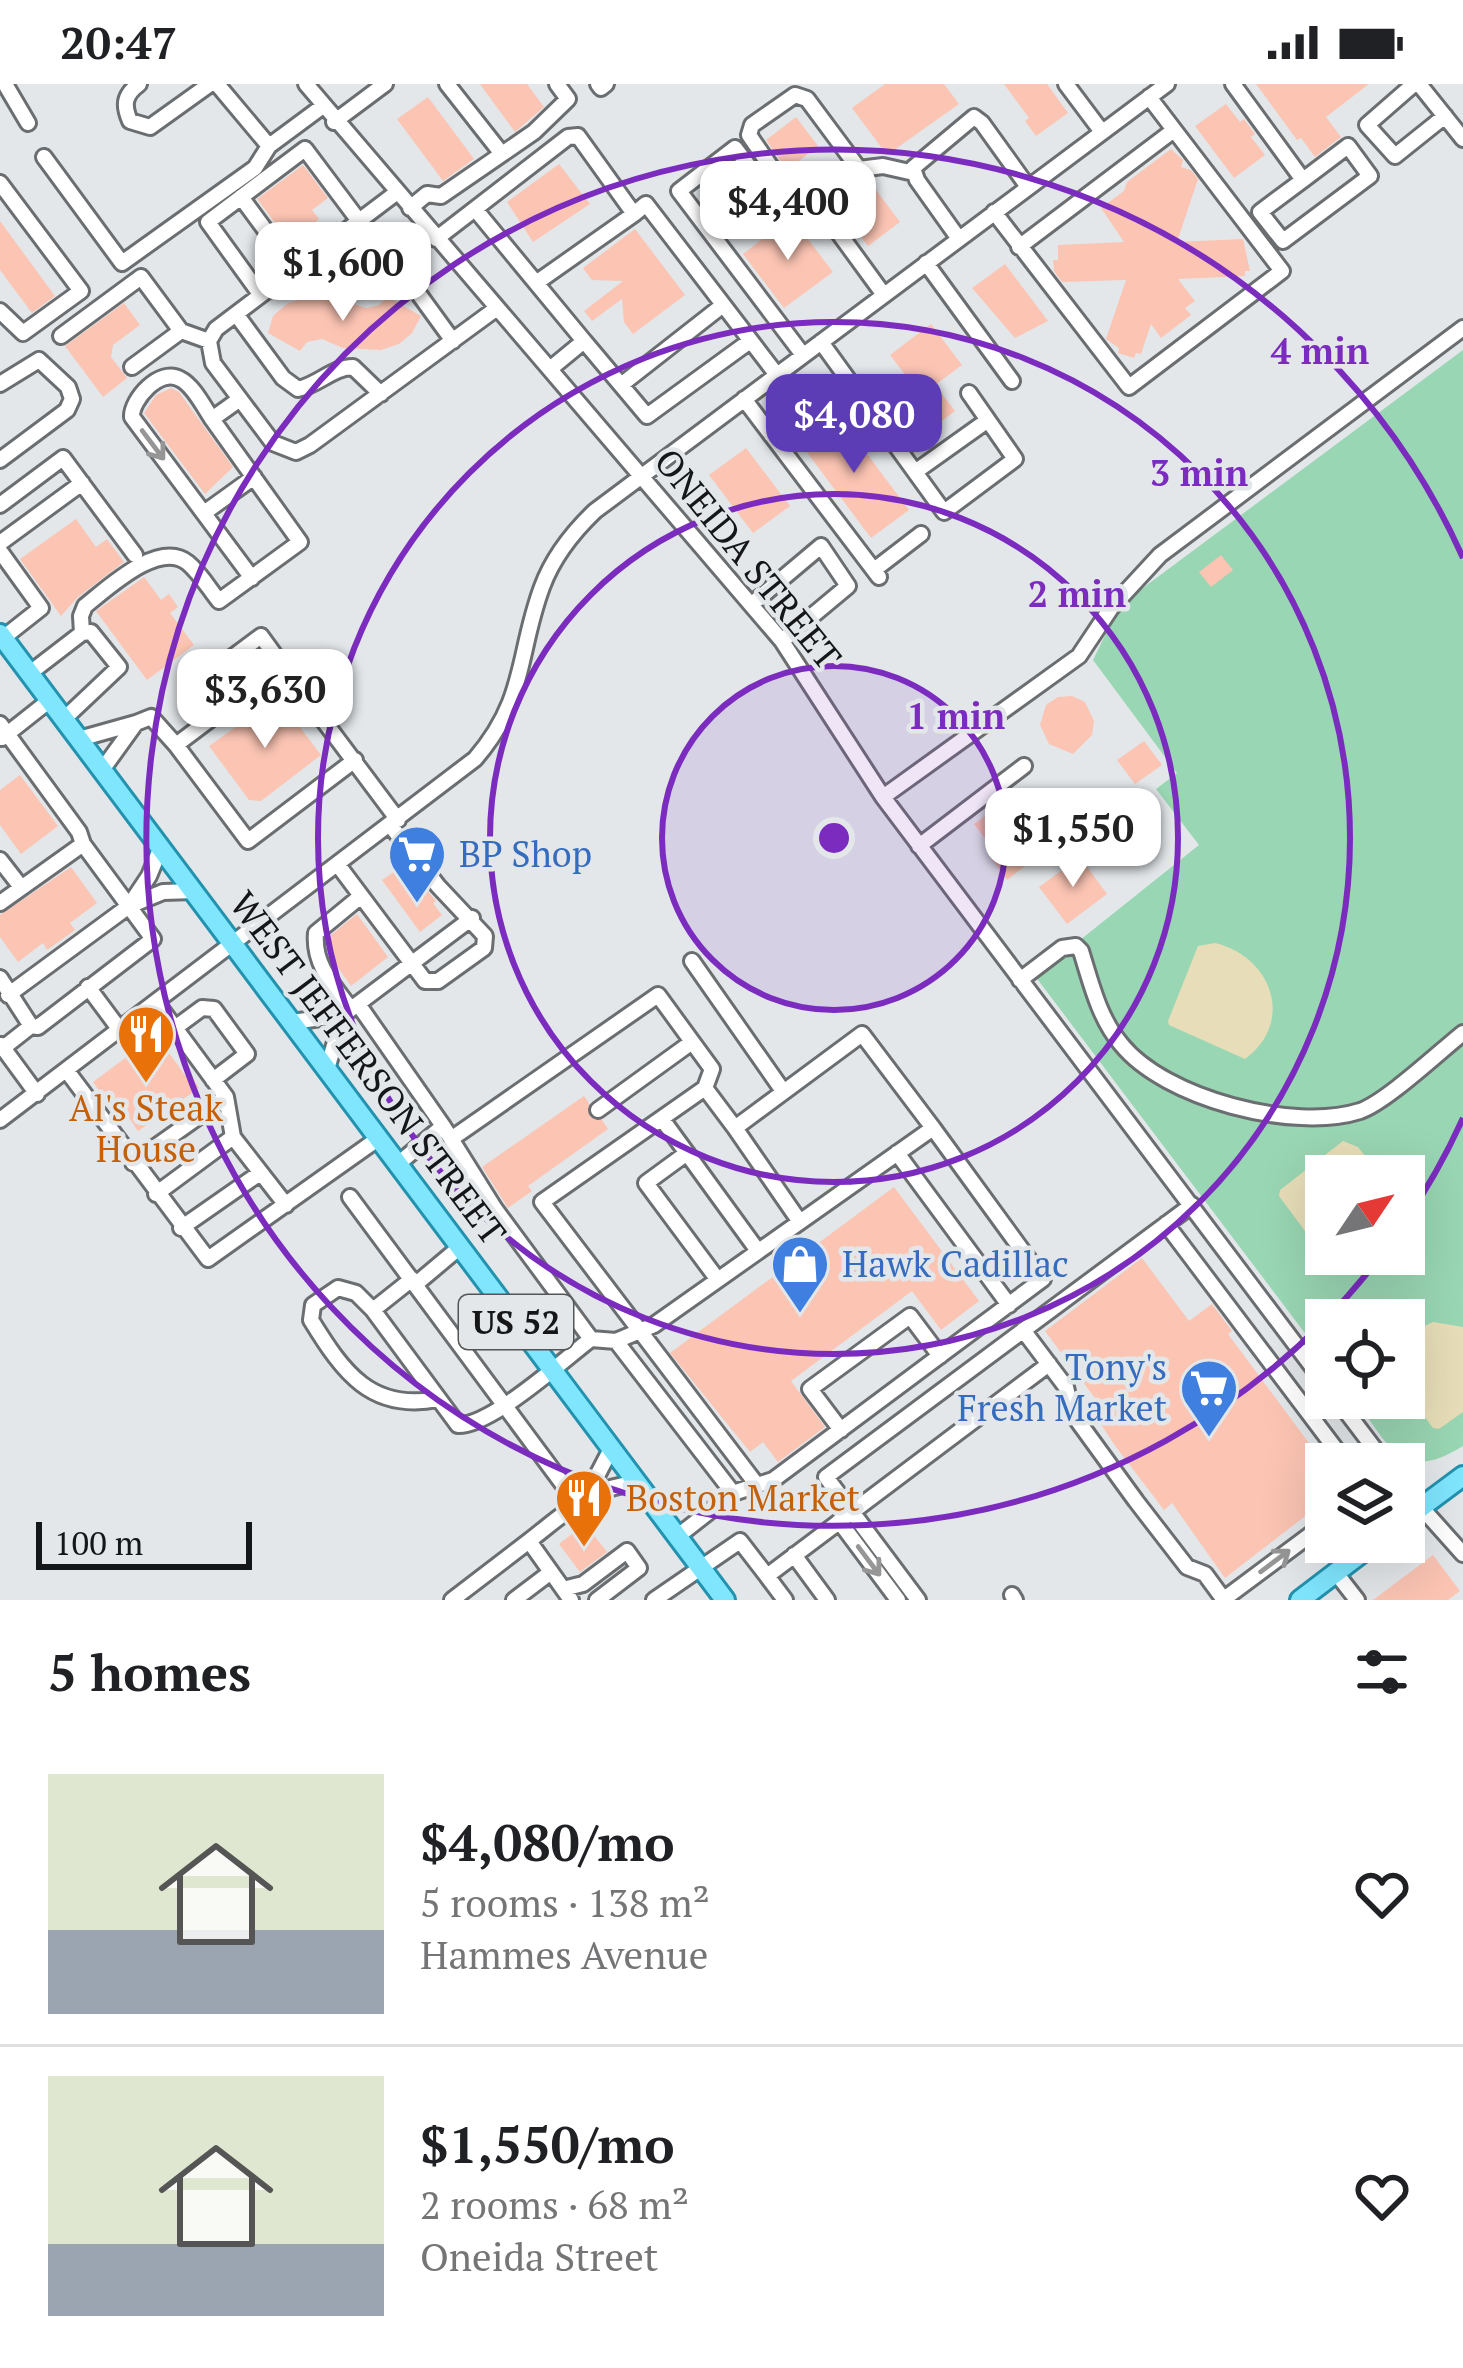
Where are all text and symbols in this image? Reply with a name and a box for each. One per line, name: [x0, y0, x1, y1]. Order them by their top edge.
text: 20:47: [60, 12, 177, 72]
pin: $4,400: [690, 161, 886, 263]
text: $4,400: [727, 174, 849, 226]
pin: $1,600: [245, 222, 441, 324]
text: $1,600: [282, 235, 404, 287]
text: 4 min: [1271, 327, 1369, 374]
pin: $4,080: [756, 374, 952, 476]
text: $4,080: [793, 387, 915, 439]
one-way arrow: [140, 429, 166, 461]
street label: ONEIDA STREET: [645, 438, 852, 679]
text: 3 min: [1150, 449, 1248, 496]
text: 2 min: [1028, 570, 1126, 617]
pin: $3,630: [167, 649, 363, 751]
text: $3,630: [204, 662, 326, 714]
text: 1 min: [907, 692, 1005, 739]
pin: $1,550: [975, 788, 1171, 890]
text: $1,550: [1012, 801, 1134, 853]
centre of rings: [813, 817, 855, 859]
supermarket icon: BP Shop: [386, 823, 448, 905]
place label: BP Shop: [459, 830, 592, 877]
street label: WEST JEFFERSON STREET: [220, 881, 517, 1254]
restaurant icon: Al's Steak House: [115, 1003, 177, 1085]
place label: Al's Steak House: [69, 1084, 224, 1172]
north arrow: [1305, 1155, 1425, 1275]
map controls: [1305, 1155, 1425, 1563]
shop icon: Hawk Cadillac: [769, 1233, 831, 1315]
place label: Hawk Cadillac: [842, 1240, 1069, 1287]
road number: US 52: [459, 1295, 573, 1349]
button: locate: [1305, 1299, 1425, 1419]
place label: Tony's Fresh Market: [957, 1343, 1167, 1431]
supermarket icon: Tony's Fresh Market: [1178, 1357, 1240, 1439]
button: layers: [1305, 1443, 1425, 1563]
restaurant icon: Boston Market: [553, 1467, 615, 1549]
place label: Boston Market: [626, 1474, 860, 1521]
scale bar: [36, 1516, 252, 1569]
text: 100 m: [54, 1521, 143, 1564]
one-way arrow: [855, 1544, 881, 1577]
one-way arrow: [1258, 1549, 1291, 1575]
text: 5 homes: [48, 1638, 251, 1706]
icon: filters: [1349, 1639, 1415, 1705]
text: $4,080/mo: [420, 1808, 675, 1876]
icon: home: [144, 1822, 288, 1966]
icon: heart: [1349, 1861, 1415, 1927]
text: 5 rooms · 138 m²: [420, 1876, 710, 1928]
text: Hammes Avenue: [420, 1928, 708, 1980]
text: $1,550/mo: [420, 2110, 675, 2178]
icon: home: [144, 2124, 288, 2268]
icon: heart: [1349, 2163, 1415, 2229]
text: 2 rooms · 68 m²: [420, 2178, 689, 2230]
text: Oneida Street: [420, 2230, 658, 2282]

